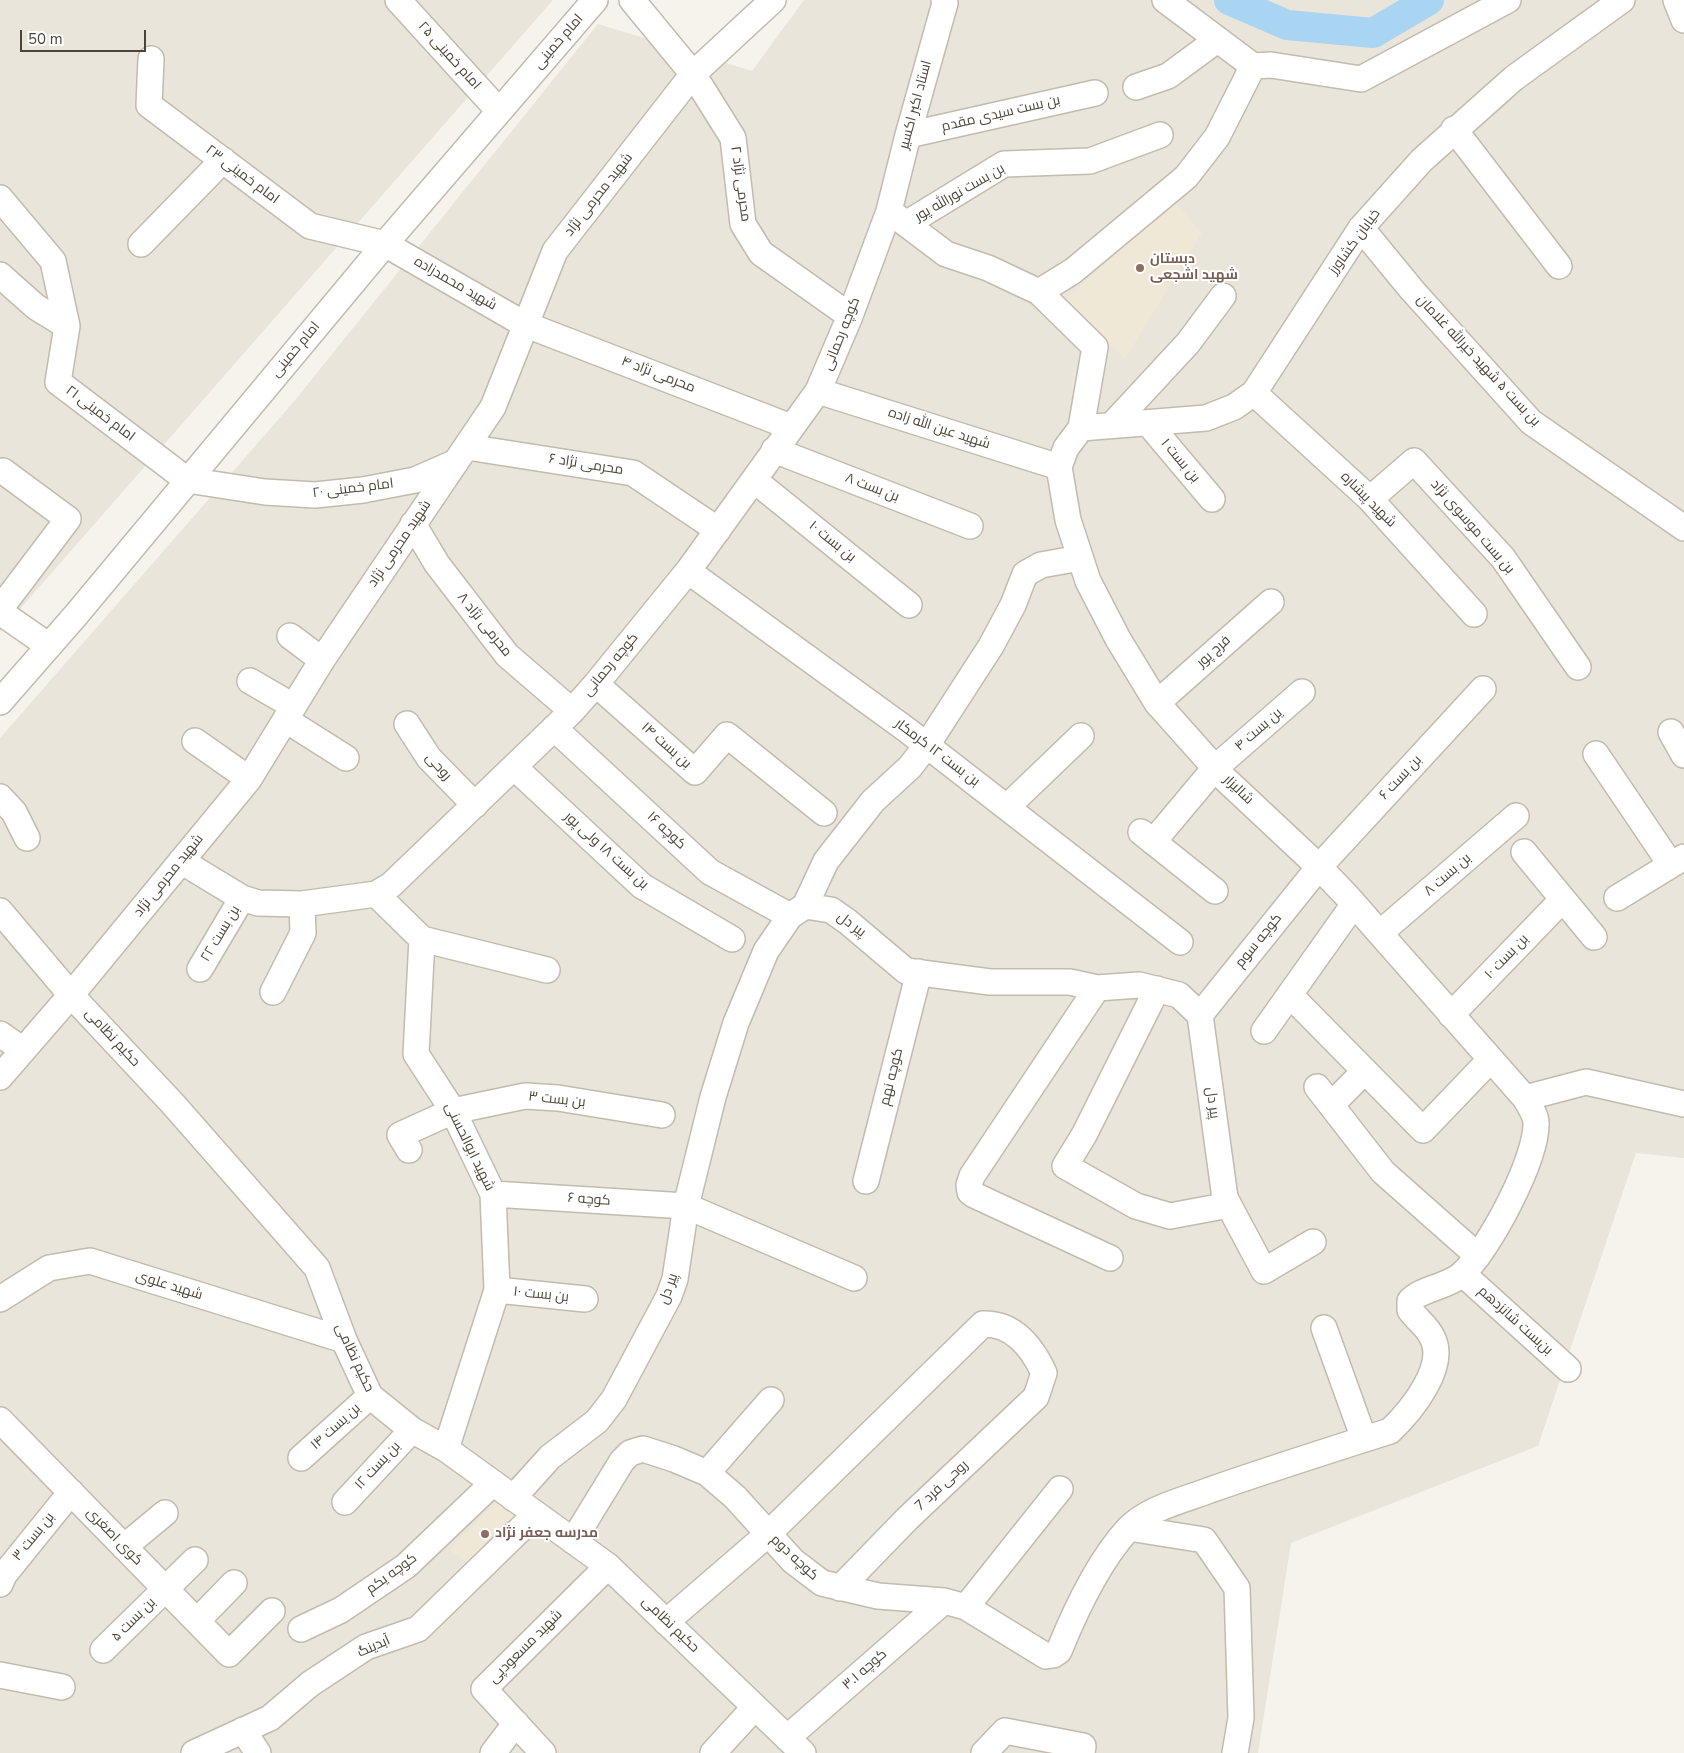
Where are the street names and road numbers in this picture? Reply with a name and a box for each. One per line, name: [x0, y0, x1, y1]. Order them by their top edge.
street label: امام خمینی: [531, 11, 587, 73]
street label: امام خمینی ۲۵: [414, 19, 484, 93]
street label: استاد اکبر اکسیر: [896, 59, 936, 151]
street label: بن بست سیدی مقدم: [940, 92, 1062, 136]
street label: امام خمینی ۲۳: [202, 142, 282, 208]
street label: محرمی نژاد ۲: [726, 145, 754, 223]
street label: شهید محرمی نژاد: [561, 150, 637, 240]
street label: بن بست نورالله پور: [912, 160, 1008, 226]
street label: خیابان کشاورز: [1326, 206, 1384, 278]
street label: شهید محمدزاده: [411, 254, 499, 314]
street label: بن بست ۵ شهید خیرالله غلامان: [1413, 292, 1543, 430]
street label: کوچه رحمانی: [820, 295, 864, 373]
street label: امام خمینی: [268, 319, 324, 381]
street label: محرمی نژاد ۴: [619, 353, 697, 397]
street label: امام خمینی ۲۱: [62, 383, 138, 445]
street label: شهید عین الله زاده: [886, 405, 992, 453]
street label: بن بست ۱: [1157, 436, 1203, 486]
street label: محرمی نژاد ۶: [547, 451, 625, 479]
street label: شهید پیشاره: [1337, 469, 1399, 531]
street label: بن بست ۸: [843, 470, 901, 506]
street label: امام خمینی ۲۰: [312, 476, 394, 502]
street label: بن بست موسوی نژاد: [1427, 476, 1517, 578]
street label: شهید محرمی نژاد: [365, 497, 435, 591]
street label: بن بست ۱۰: [805, 518, 859, 566]
street label: محرمی نژاد ۸: [453, 590, 515, 660]
street label: کوچه رحمانی: [580, 630, 642, 700]
street label: فرج پور: [1194, 632, 1234, 672]
street label: ین بست ۴: [1232, 705, 1286, 755]
street label: بن بست ۱۲ کرمکار: [891, 716, 983, 790]
street label: بن بست ۱۴: [638, 719, 694, 773]
street label: روحی: [421, 750, 455, 784]
street label: بن بست ۶: [1376, 752, 1426, 804]
street label: شالیزار: [1219, 772, 1257, 808]
street label: بن بست ۱۸ ولی پور: [560, 809, 652, 893]
street label: کوچه ۱۶: [643, 809, 689, 853]
street label: شهید محرمی نژاد: [131, 831, 207, 921]
street label: بن بست ۸: [1421, 850, 1475, 900]
street label: بن بست ۲۲: [198, 903, 244, 965]
street label: پیر دل: [833, 909, 869, 941]
street label: کوچه سوم: [1232, 911, 1286, 971]
street label: بن بست ۱۰: [1482, 931, 1532, 983]
street label: حکیم نظامی: [81, 1005, 143, 1071]
street label: کوچه نهم: [877, 1047, 907, 1107]
street label: پیر دل: [1201, 1086, 1223, 1120]
street label: بن بست ۳: [528, 1089, 586, 1111]
street label: شهید ابوالحسنی: [440, 1100, 498, 1194]
street label: کوچه ۶: [567, 1190, 611, 1210]
street label: شهید علوی: [133, 1268, 205, 1304]
street label: پیر دل: [656, 1271, 682, 1307]
street label: بن‌بست شانزدهم: [1474, 1283, 1556, 1359]
street label: بن بست ۱۰: [512, 1284, 570, 1306]
street label: حکیم نظامی: [331, 1321, 377, 1395]
street label: بن یست ۱۴: [308, 1400, 364, 1454]
street label: بن یست ۱۲: [352, 1438, 404, 1494]
street label: روحی فرد 7: [912, 1457, 972, 1515]
street label: کوی اصغری: [82, 1505, 146, 1569]
street label: بن بست ۳: [9, 1509, 59, 1565]
street label: کوچه دوم: [767, 1532, 821, 1584]
street label: کوچه یکم: [363, 1550, 421, 1598]
street label: حکیم نظامی: [638, 1593, 702, 1657]
street label: بن بست ۵: [108, 1594, 160, 1646]
street label: شهید مسعودپی: [486, 1607, 566, 1687]
street label: آبدینگ: [355, 1632, 393, 1662]
street label: کوچه ۳.۱: [839, 1646, 891, 1694]

